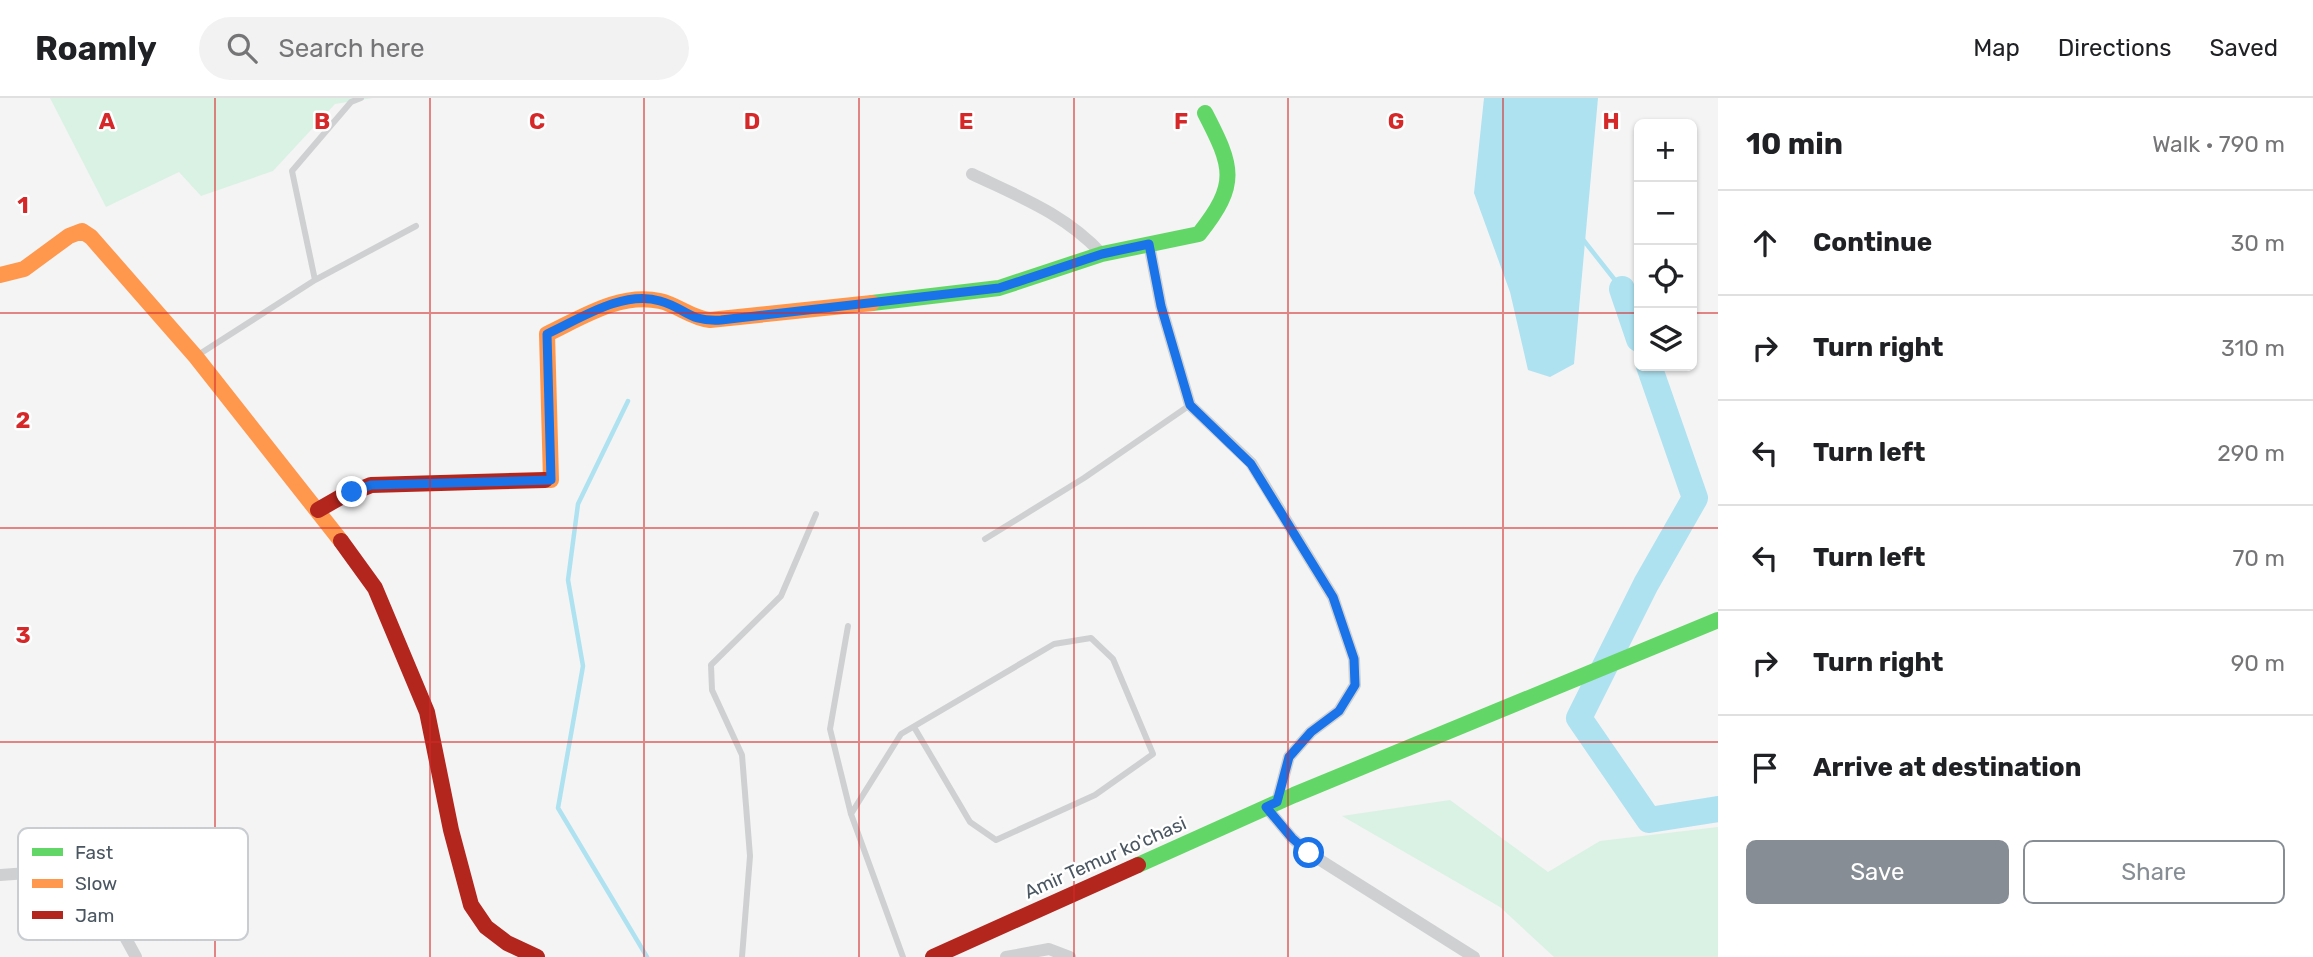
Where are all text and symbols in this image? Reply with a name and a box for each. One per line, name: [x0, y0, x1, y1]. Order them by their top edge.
search box: [199, 17, 689, 80]
text: Roamly: [35, 29, 157, 68]
icon: search: [223, 29, 261, 67]
text: Search here: [279, 33, 424, 64]
text: Map: [1973, 34, 2020, 62]
text: Directions: [2058, 34, 2171, 62]
text: Saved: [2209, 34, 2278, 62]
text: A: [99, 107, 116, 135]
text: B: [314, 107, 330, 135]
text: C: [529, 107, 545, 135]
text: D: [744, 107, 760, 135]
text: E: [959, 107, 973, 135]
text: F: [1174, 107, 1188, 135]
text: G: [1388, 107, 1404, 135]
text: H: [1602, 107, 1620, 135]
map controls: [1634, 119, 1697, 371]
button: +: [1634, 119, 1697, 182]
text: 10 min: [1746, 126, 1843, 162]
text: Walk · 790 m: [2152, 130, 2285, 158]
button: −: [1634, 182, 1697, 245]
text: 1: [17, 191, 29, 219]
icon: ahead: [1746, 224, 1784, 262]
text: Continue: [1813, 227, 1932, 258]
text: 30 m: [2230, 229, 2285, 257]
button: locate: [1634, 245, 1697, 308]
button: layers: [1634, 308, 1697, 371]
icon: right: [1746, 329, 1784, 367]
text: Turn right: [1813, 332, 1943, 363]
text: 310 m: [2221, 334, 2285, 362]
text: 2: [16, 406, 30, 434]
icon: left: [1746, 434, 1784, 472]
text: Turn left: [1813, 437, 1925, 468]
text: 290 m: [2217, 439, 2285, 467]
route end: [336, 476, 367, 507]
icon: left: [1746, 539, 1784, 577]
text: Turn left: [1813, 542, 1925, 573]
text: 70 m: [2233, 544, 2285, 572]
text: 3: [15, 621, 31, 649]
icon: right: [1746, 644, 1784, 682]
text: Turn right: [1813, 647, 1943, 678]
text: 90 m: [2231, 649, 2285, 677]
icon: arrive: [1746, 749, 1784, 787]
text: Arrive at destination: [1813, 752, 2081, 783]
street label: Amir Temur ko'chasi: [1021, 811, 1190, 904]
legend: [18, 828, 248, 940]
route start: [1293, 837, 1324, 868]
button: Save: [1746, 840, 2009, 904]
button: Share: [2023, 840, 2285, 904]
text: Fast: [75, 841, 114, 864]
text: Slow: [75, 872, 117, 895]
text: Jam: [75, 904, 114, 927]

